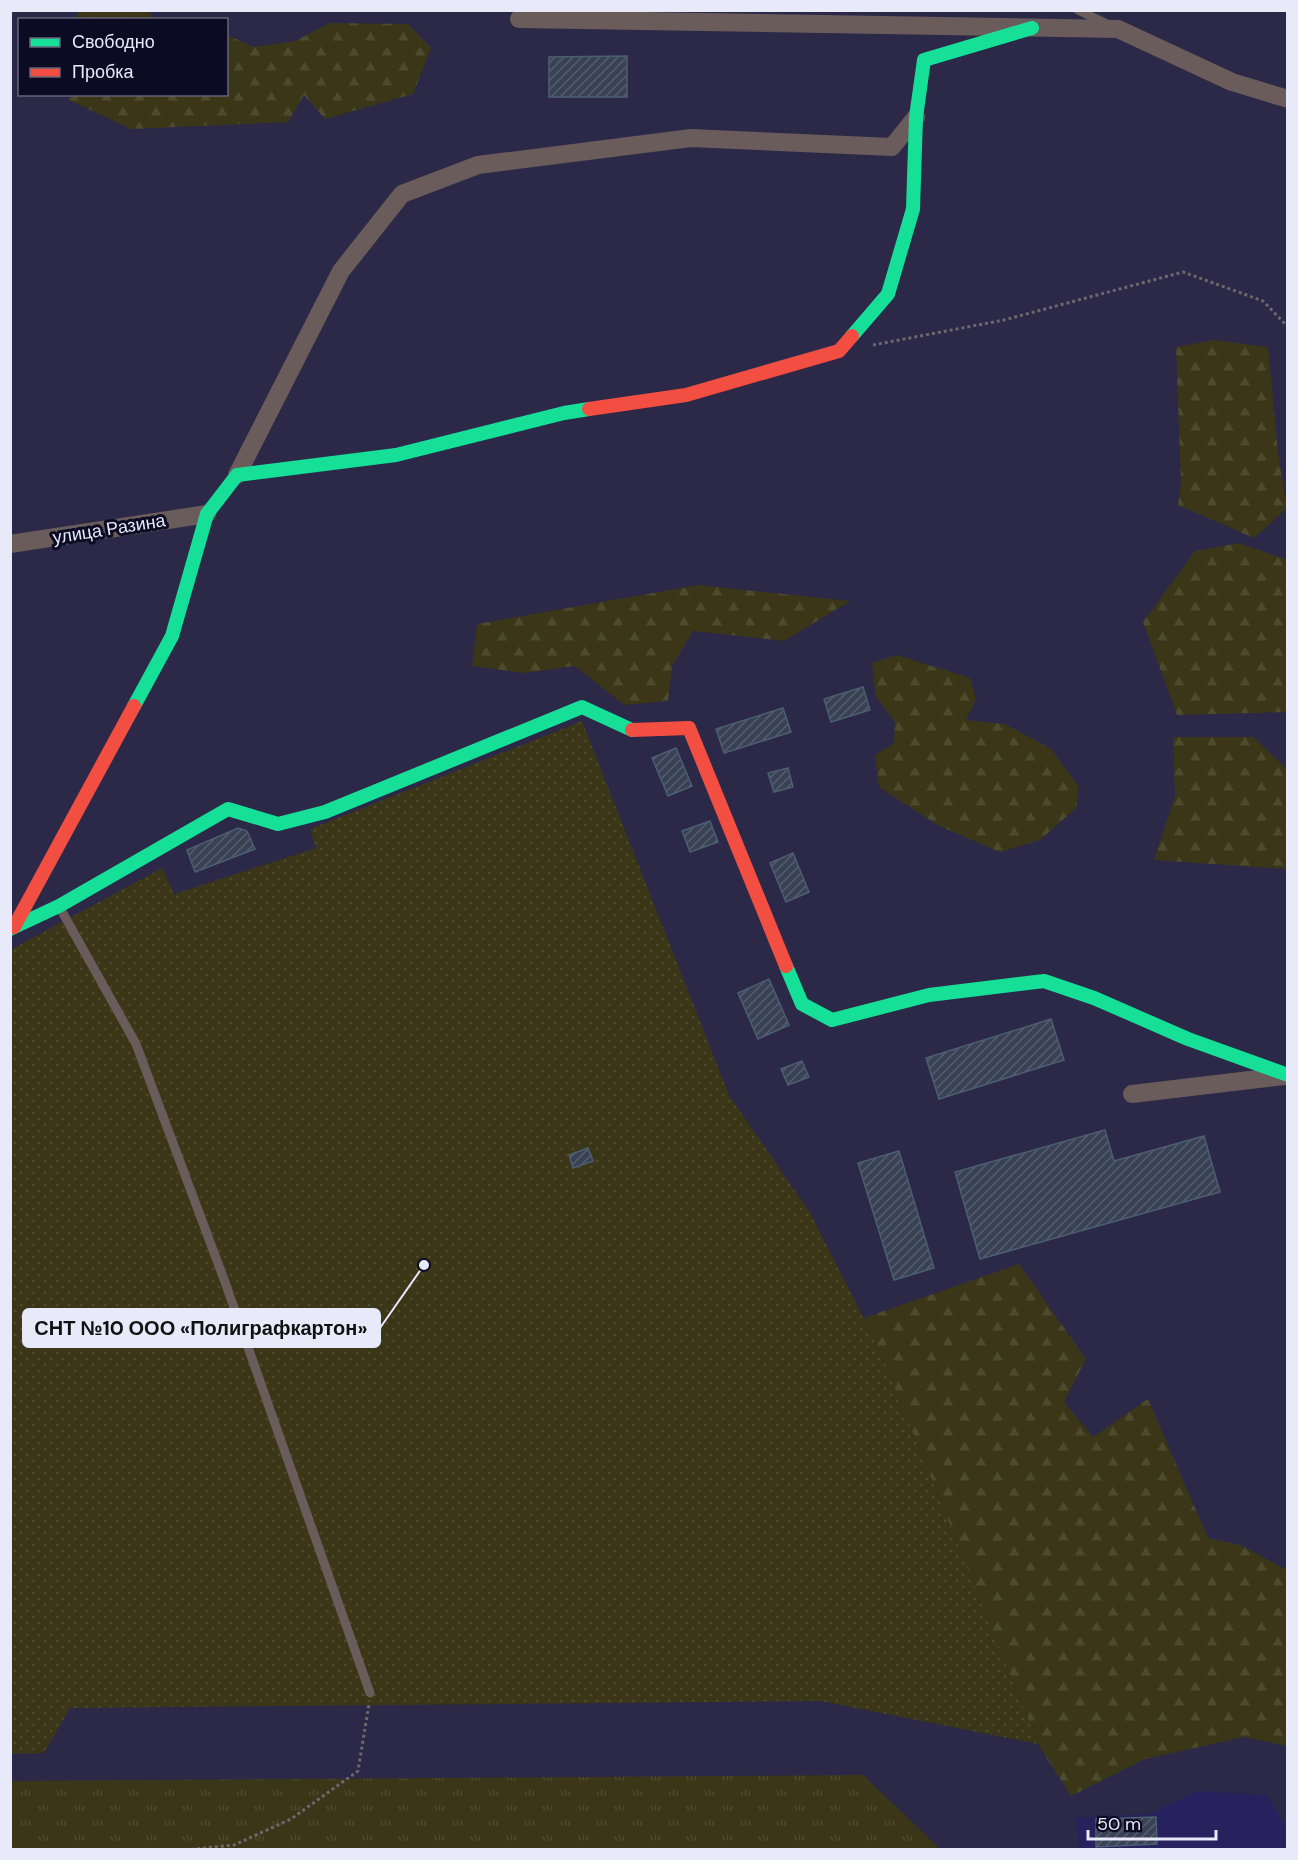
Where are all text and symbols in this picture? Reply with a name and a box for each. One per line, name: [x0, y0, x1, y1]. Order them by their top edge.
legend: [18, 18, 228, 96]
text: Свободно: [72, 30, 155, 54]
text: Пробка: [72, 60, 135, 84]
street label: улица Разина: [51, 508, 168, 550]
callout: СНТ №10 ООО «Полиграфкартон»: [23, 1309, 380, 1347]
text: СНТ №10 ООО «Полиграфкартон»: [34, 1315, 368, 1341]
scale bar: [1088, 1803, 1216, 1841]
text: 50 m: [1097, 1812, 1141, 1836]

